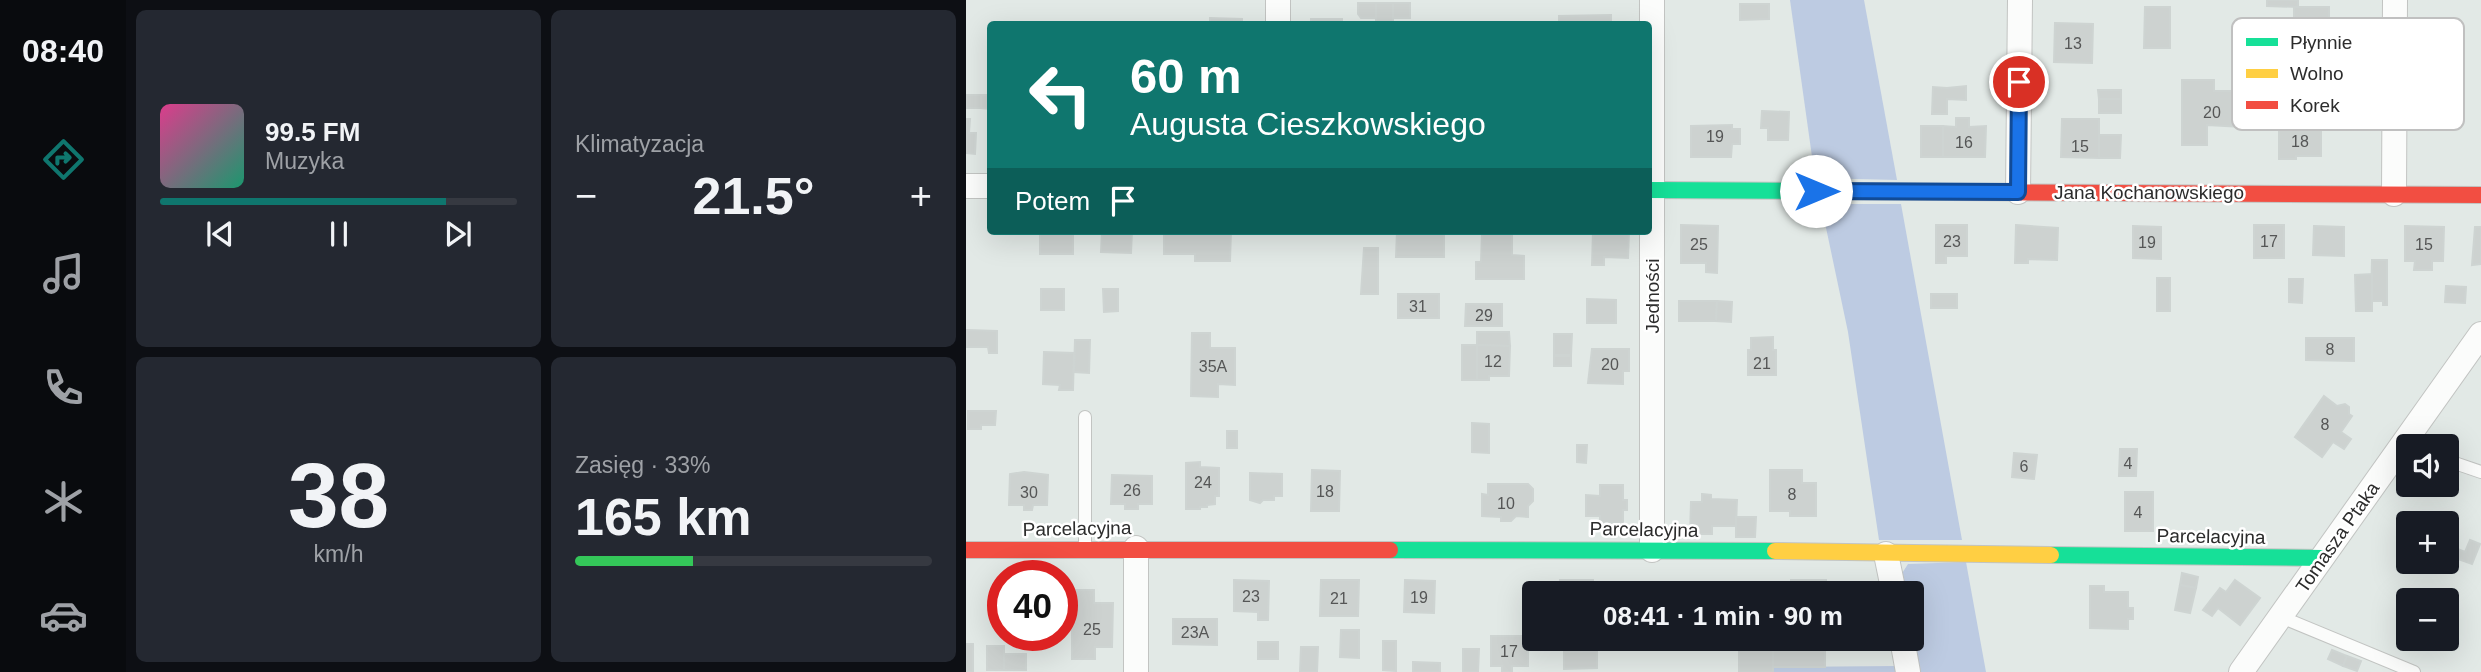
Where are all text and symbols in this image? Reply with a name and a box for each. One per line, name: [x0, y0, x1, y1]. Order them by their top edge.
legend: [2232, 18, 2464, 130]
text: Płynnie: [2290, 32, 2352, 53]
text: 08:40: [22, 33, 104, 69]
house number: 13: [2064, 35, 2082, 52]
icon: left: [1015, 49, 1106, 140]
text: 60 m: [1130, 49, 1242, 103]
pin: [1989, 52, 2049, 112]
icon: arrive: [2000, 63, 2038, 101]
text: Wolno: [2290, 63, 2344, 84]
text: Korek: [2290, 95, 2340, 116]
house number: 20: [2203, 104, 2221, 121]
text: Augusta Cieszkowskiego: [1130, 106, 1486, 142]
text: 99.5 FM: [265, 117, 360, 147]
house number: 19: [1706, 128, 1724, 145]
text: Klimatyzacja: [575, 131, 704, 157]
house number: 18: [2291, 133, 2309, 150]
house number: 16: [1955, 134, 1973, 151]
icon: directions: [39, 135, 88, 184]
house number: 15: [2071, 138, 2089, 155]
text: Muzyka: [265, 148, 344, 174]
position arrow: [1779, 154, 1853, 228]
text: 21.5°: [692, 167, 815, 225]
text: −: [575, 175, 597, 217]
text: +: [910, 175, 932, 217]
icon: arrive: [1104, 182, 1142, 220]
street label: Jana Kochanowskiego: [2054, 182, 2244, 203]
text: Potem: [1015, 186, 1090, 216]
icon: previous: [201, 215, 239, 253]
icon: pause: [320, 215, 358, 253]
icon: next: [439, 215, 477, 253]
house number: 23: [1943, 233, 1961, 250]
house number: 17: [2260, 233, 2278, 250]
house number: 19: [2138, 234, 2156, 251]
house number: 25: [1690, 236, 1708, 253]
house number: 15: [2415, 236, 2433, 253]
icon: music: [39, 249, 88, 298]
street label: Jedności: [1642, 259, 1663, 334]
house number: 31: [1409, 298, 1427, 315]
house number: 29: [1475, 307, 1493, 324]
house number: 8: [2326, 341, 2335, 358]
house number: 12: [1484, 353, 1502, 370]
house number: 21: [1753, 355, 1771, 372]
house number: 20: [1601, 356, 1619, 373]
house number: 35A: [1199, 358, 1228, 375]
icon: phone: [39, 363, 88, 412]
house number: 8: [2321, 416, 2330, 433]
map controls: [2396, 434, 2459, 651]
button: sound: [2396, 434, 2459, 497]
text: 38: [288, 445, 389, 546]
text: Zasięg · 33%: [575, 452, 711, 478]
house number: 4: [2124, 455, 2133, 472]
house number: 6: [2020, 458, 2029, 475]
house number: 24: [1194, 474, 1212, 491]
icon: climate: [39, 477, 88, 526]
street label: Tomasza Ptaka: [2292, 478, 2384, 597]
house number: 26: [1123, 482, 1141, 499]
house number: 18: [1316, 483, 1334, 500]
house number: 30: [1020, 484, 1038, 501]
house number: 8: [1788, 486, 1797, 503]
text: 165 km: [575, 488, 751, 546]
house number: 10: [1497, 495, 1515, 512]
house number: 4: [2134, 504, 2143, 521]
button: +: [2396, 511, 2459, 574]
street label: Parcelacyjna: [1022, 517, 1132, 540]
street label: Parcelacyjna: [1589, 518, 1699, 541]
street label: Parcelacyjna: [2156, 525, 2266, 548]
text: km/h: [314, 541, 363, 567]
speed limit sign: 40: [987, 560, 1078, 651]
house number: 23: [1242, 588, 1260, 605]
button: −: [2396, 588, 2459, 651]
house number: 19: [1410, 589, 1428, 606]
house number: 21: [1330, 590, 1348, 607]
icon: car: [39, 591, 88, 640]
text: 08:41 · 1 min · 90 m: [1603, 601, 1843, 631]
house number: 25: [1083, 621, 1101, 638]
house number: 23A: [1181, 624, 1210, 641]
house number: 17: [1500, 643, 1518, 660]

